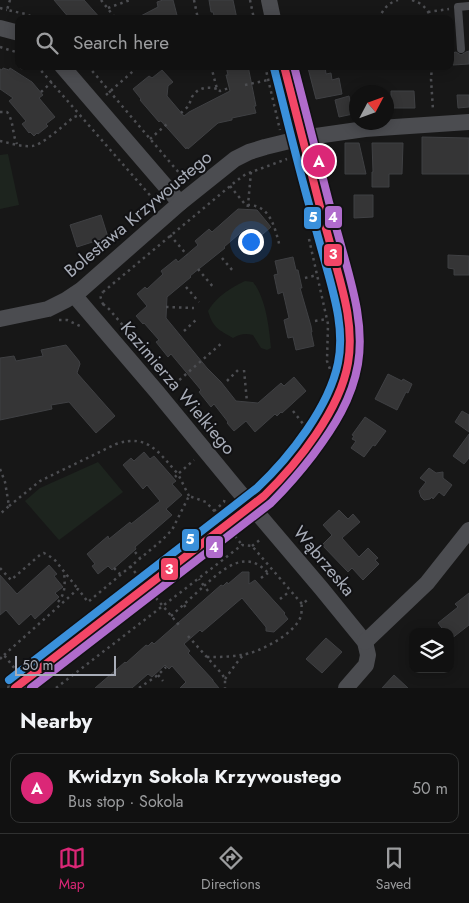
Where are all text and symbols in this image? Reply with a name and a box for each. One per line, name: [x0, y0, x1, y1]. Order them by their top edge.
search box: [15, 15, 454, 70]
icon: search: [33, 29, 61, 57]
text: Search here: [73, 29, 169, 56]
north arrow: [349, 85, 394, 130]
pin: A: [303, 142, 335, 180]
street label: Bolesława Krzywoustego: [59, 144, 218, 284]
line badge: 4: [324, 205, 343, 229]
line badge: 5: [303, 206, 322, 230]
text: 5: [308, 207, 318, 227]
text: 4: [328, 207, 338, 227]
your location: [238, 229, 264, 255]
line badge: 3: [323, 243, 343, 267]
text: 3: [329, 244, 338, 264]
street label: Kazimierza Wielkiego: [114, 316, 242, 460]
street label: Wąbrzeska: [287, 520, 361, 602]
line badge: 5: [181, 528, 200, 552]
text: 5: [185, 529, 195, 549]
line badge: 4: [205, 535, 224, 559]
text: 4: [209, 537, 219, 557]
line badge: 3: [160, 557, 179, 581]
text: 3: [165, 559, 174, 579]
map controls: [409, 628, 454, 673]
button: layers: [409, 628, 454, 673]
scale bar: [15, 653, 116, 676]
text: 50 m: [22, 655, 53, 675]
text: Nearby: [20, 706, 92, 736]
text: Kwidzyn Sokola Krzywoustego: [68, 763, 342, 790]
text: A: [31, 777, 43, 800]
text: 50 m: [412, 777, 448, 800]
text: Bus stop · Sokola: [68, 790, 184, 813]
tab: Map: [58, 844, 86, 894]
tab: Directions: [201, 844, 260, 894]
tab: Saved: [376, 844, 411, 894]

